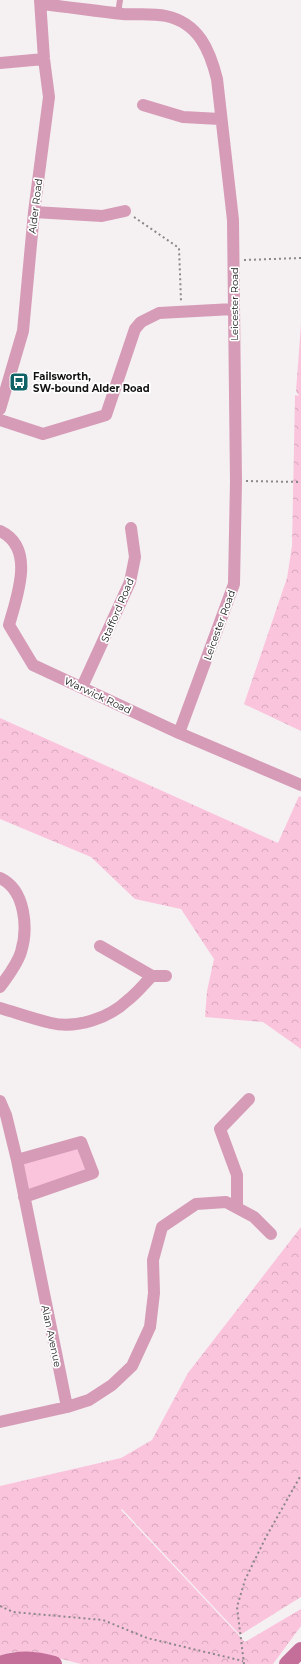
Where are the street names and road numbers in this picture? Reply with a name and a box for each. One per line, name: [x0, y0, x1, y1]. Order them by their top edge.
street label: Alder Road: [26, 178, 45, 234]
street label: Leicester Road: [228, 267, 241, 341]
street label: Stafford Road: [98, 576, 137, 644]
street label: Leicester Road: [201, 588, 238, 662]
street label: Warwick Road: [62, 674, 133, 717]
street label: Alan Avenue: [39, 1304, 64, 1368]

